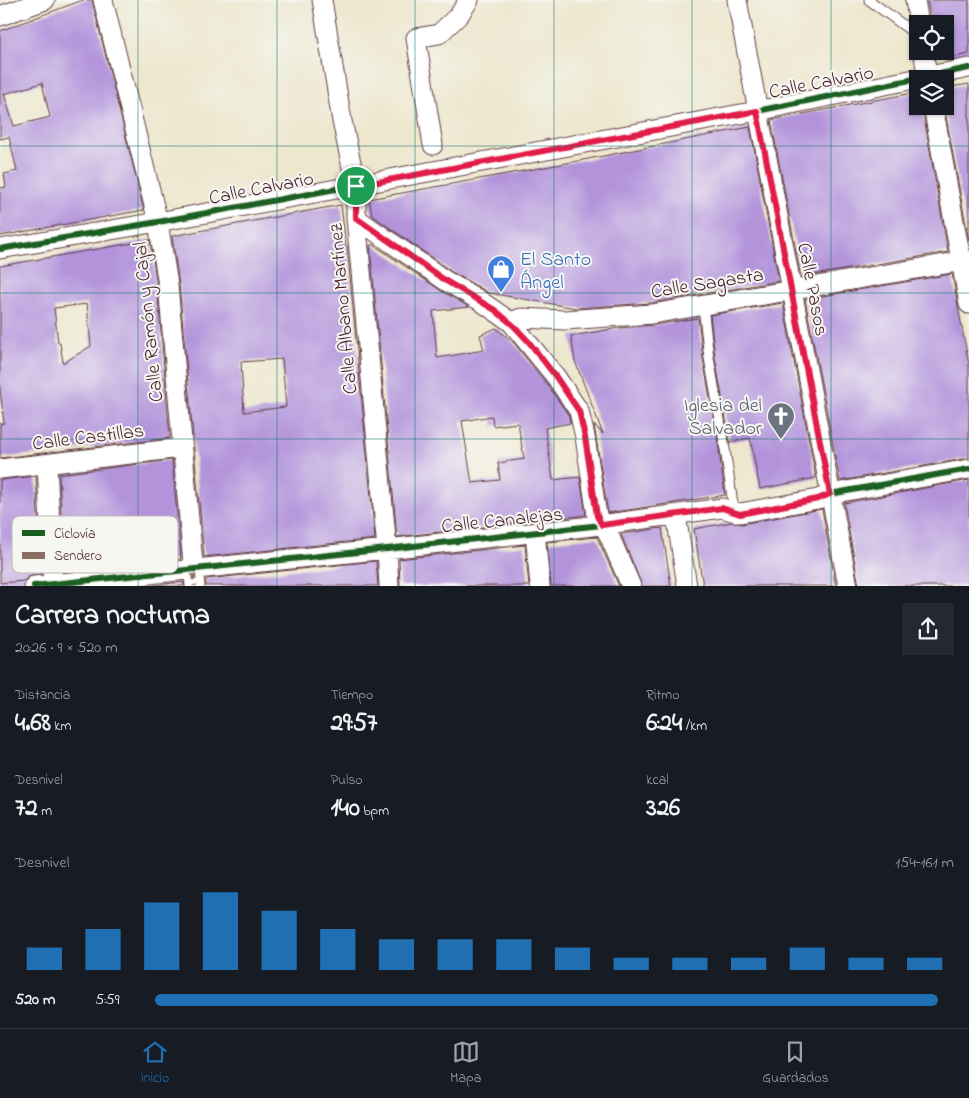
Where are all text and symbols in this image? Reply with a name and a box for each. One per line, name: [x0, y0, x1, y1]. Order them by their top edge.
map controls: [909, 15, 954, 115]
button: locate: [909, 15, 954, 60]
street label: Calle Calvario: [767, 59, 876, 108]
button: layers: [909, 70, 954, 115]
street label: Calle Calvario: [207, 165, 316, 214]
pin: [335, 165, 377, 207]
icon: arrive: [342, 172, 370, 200]
street label: Calle Albano Martínez: [323, 222, 366, 395]
street label: Calle Ramón y Cajal: [127, 240, 172, 403]
street label: Calle Pasos: [788, 240, 835, 339]
place label: El Santo Ángel: [520, 246, 591, 299]
shop icon: El Santo Ángel: [486, 254, 516, 293]
street label: Calle Sagasta: [649, 261, 766, 309]
place label: Iglesia del Salvador: [684, 392, 763, 444]
church icon: Iglesia del Salvador: [766, 401, 796, 440]
street label: Calle Castillas: [31, 417, 146, 460]
street label: Calle Canalejas: [440, 501, 565, 542]
legend: [12, 516, 178, 573]
text: Ciclovía: [54, 524, 96, 545]
text: Sendero: [54, 546, 102, 567]
text: Carrera nocturna: [15, 596, 210, 637]
button: share: [902, 603, 954, 655]
text: 20:26 · 9 × 520 m: [15, 636, 118, 660]
text: Distancia: [15, 685, 70, 706]
text: Tiempo: [331, 685, 373, 706]
text: Ritmo: [646, 685, 679, 706]
text: 4.68: [15, 706, 51, 742]
text: 29:57: [331, 706, 377, 742]
text: 6:24: [646, 706, 682, 742]
text: km: [51, 716, 71, 737]
text: /km: [682, 716, 707, 737]
text: Desnivel: [15, 770, 63, 791]
text: Pulso: [331, 770, 363, 791]
text: kcal: [646, 770, 669, 791]
text: 72: [15, 791, 38, 827]
text: 140: [331, 791, 360, 827]
text: 326: [646, 791, 680, 827]
text: m: [38, 801, 52, 822]
text: bpm: [360, 801, 389, 822]
text: Desnivel: [15, 851, 69, 875]
text: 154–161 m: [895, 851, 954, 875]
text: 520 m: [15, 988, 55, 1012]
text: 5:59: [95, 988, 119, 1012]
tab: Inicio: [140, 1038, 169, 1089]
tab: Mapa: [450, 1038, 481, 1089]
tab: Guardados: [762, 1038, 829, 1089]

